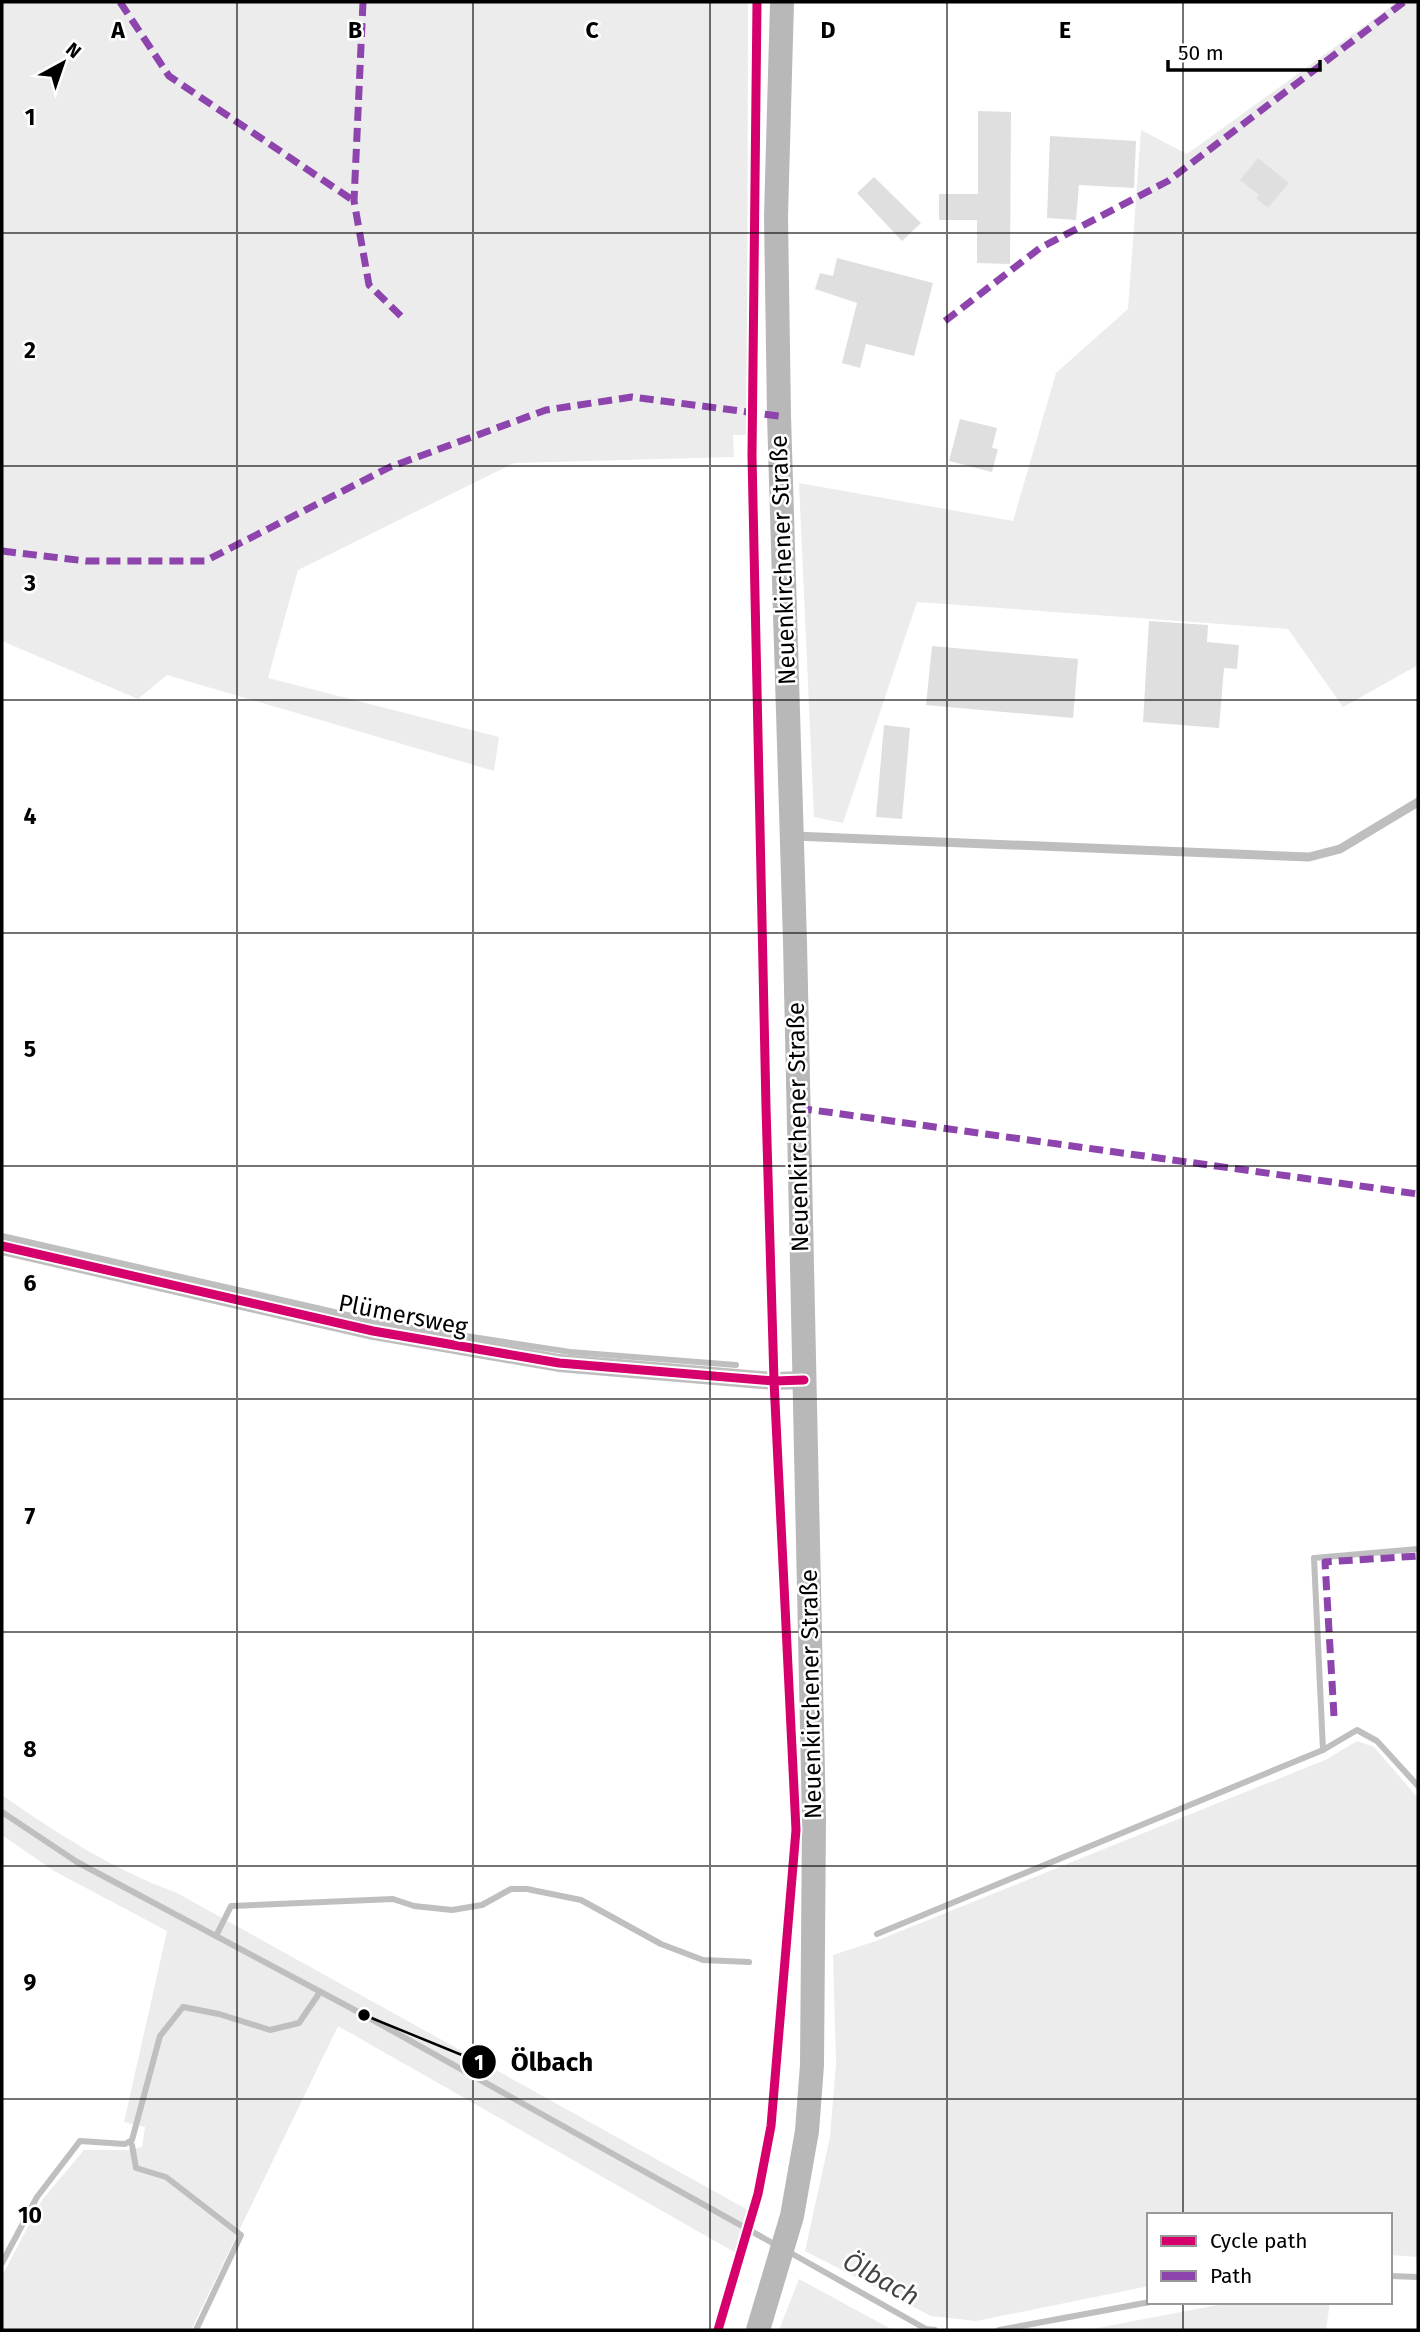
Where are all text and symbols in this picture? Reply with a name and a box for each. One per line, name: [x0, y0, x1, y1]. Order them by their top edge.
text: A: [110, 16, 125, 44]
text: B: [348, 16, 362, 44]
text: C: [585, 16, 599, 44]
text: D: [821, 16, 836, 44]
text: E: [1059, 16, 1071, 44]
north arrow: [28, 28, 98, 98]
scale bar: [1168, 28, 1320, 72]
text: N: [61, 37, 86, 63]
text: 50 m: [1178, 40, 1224, 66]
text: 1: [25, 103, 35, 131]
text: 2: [24, 336, 36, 364]
street label: Neuenkirchener Straße: [765, 435, 801, 685]
text: 3: [23, 569, 36, 597]
text: 4: [24, 802, 37, 830]
street label: Neuenkirchener Straße: [782, 1002, 814, 1252]
text: 5: [24, 1035, 36, 1063]
text: 6: [24, 1269, 37, 1297]
street label: Plümersweg: [336, 1289, 471, 1341]
text: 7: [25, 1502, 36, 1530]
street label: Neuenkirchener Straße: [795, 1569, 827, 1819]
text: 8: [23, 1735, 37, 1763]
text: 9: [24, 1968, 37, 1996]
callout: Ölbach: [462, 2039, 607, 2086]
text: Ölbach: [511, 2046, 593, 2078]
text: 1: [474, 2050, 484, 2076]
text: 10: [18, 2201, 42, 2229]
legend: [1147, 2213, 1392, 2304]
text: Cycle path: [1210, 2228, 1308, 2254]
water label: Ölbach: [837, 2245, 925, 2313]
text: Path: [1210, 2263, 1252, 2289]

